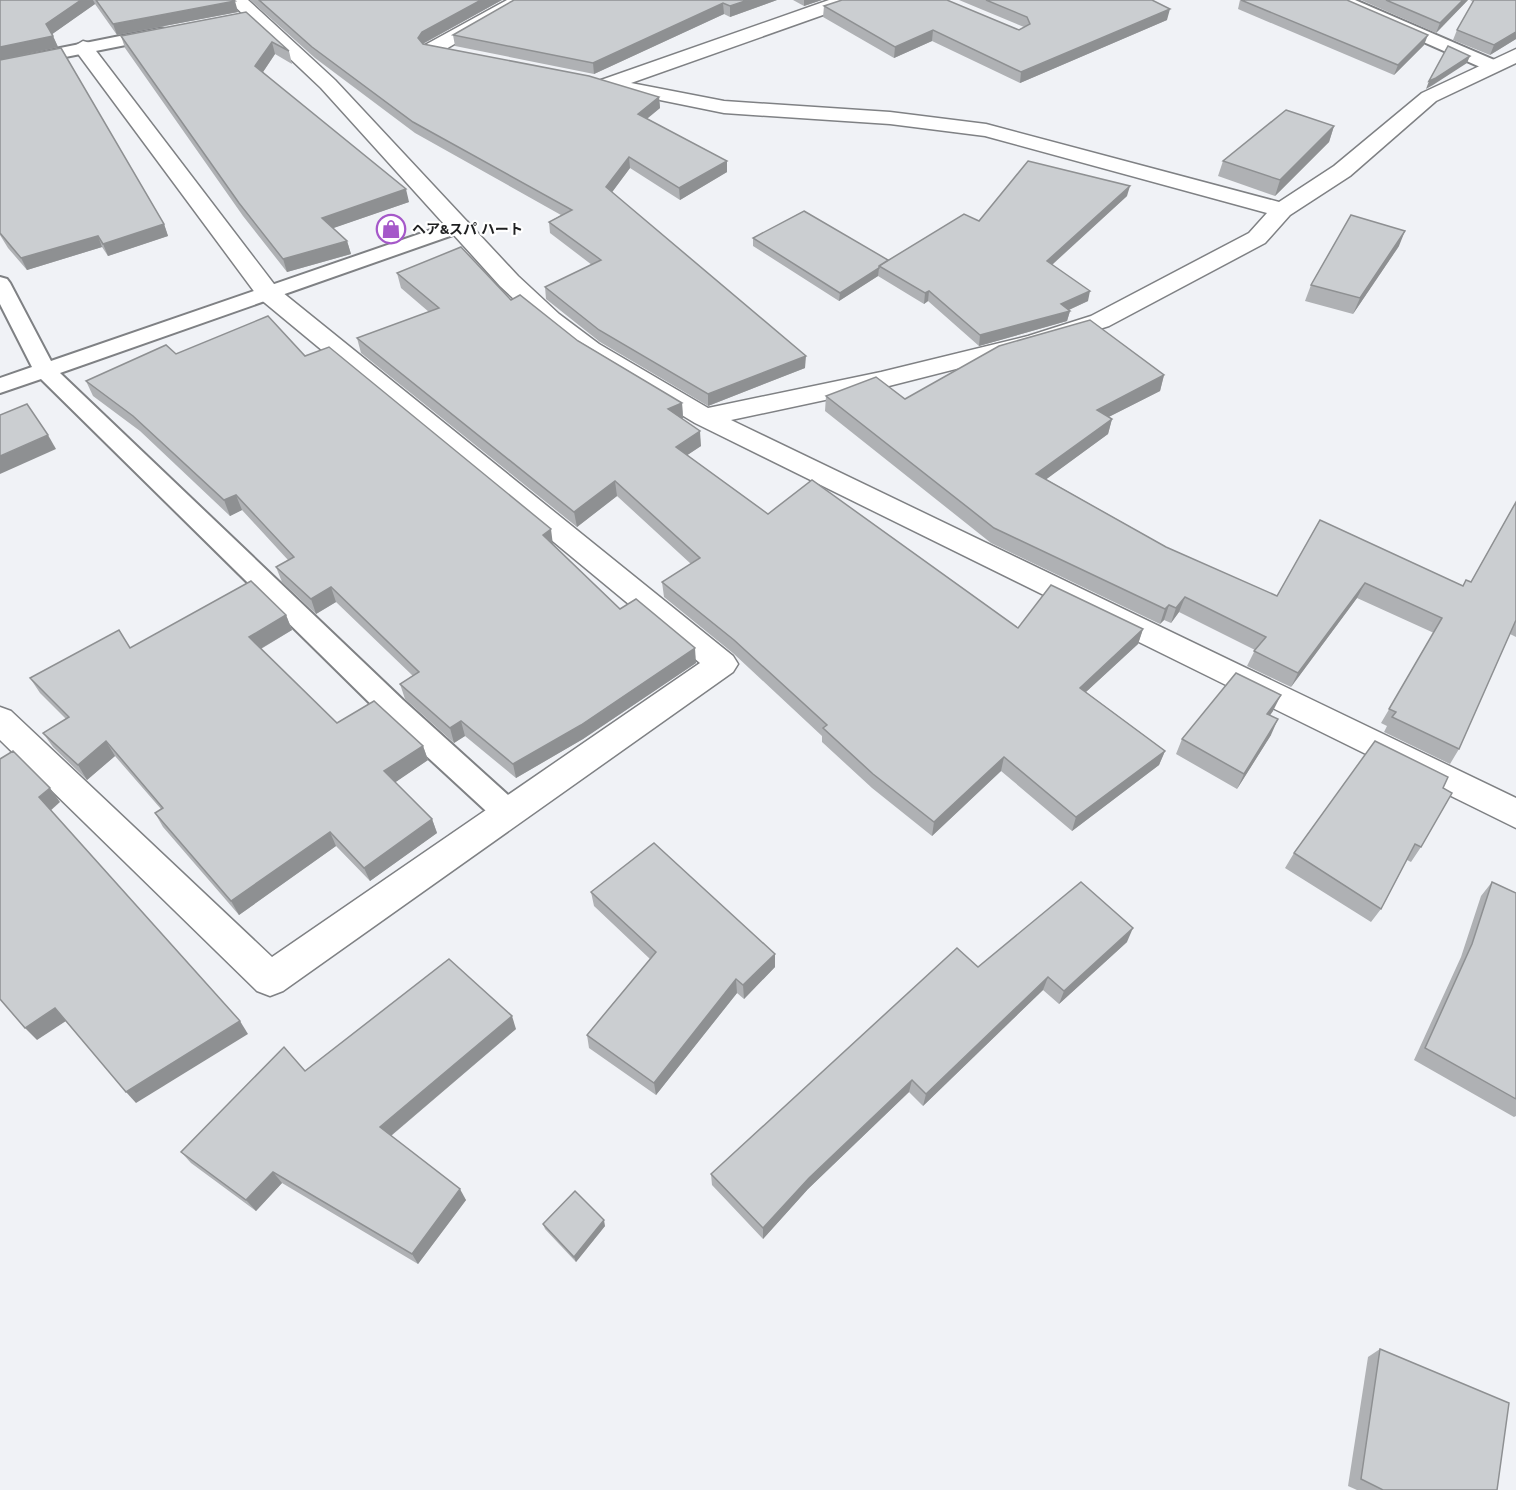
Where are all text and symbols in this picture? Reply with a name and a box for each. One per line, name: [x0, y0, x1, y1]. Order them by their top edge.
shop icon: ヘア&スパ ハート: [375, 213, 407, 245]
place label: ヘア&スパ ハート: [412, 221, 523, 237]

